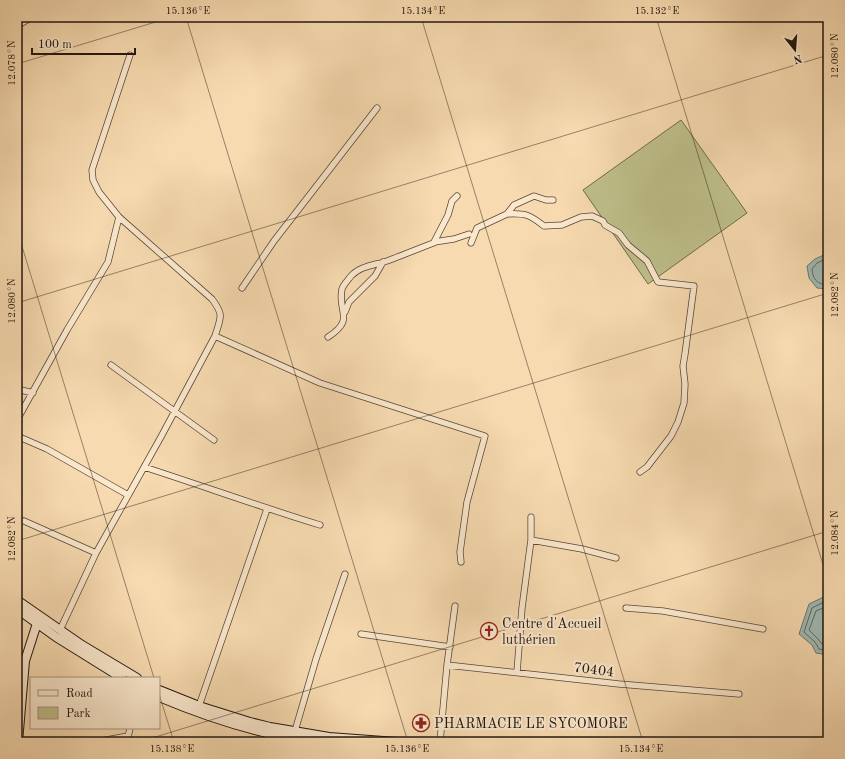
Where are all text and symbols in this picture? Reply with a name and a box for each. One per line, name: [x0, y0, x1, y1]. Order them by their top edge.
text: 15.136°E: [166, 6, 210, 16]
text: 15.134°E: [401, 6, 445, 16]
text: 15.132°E: [635, 6, 679, 16]
scale bar: [32, 30, 135, 56]
north arrow: [775, 30, 815, 70]
text: 12.080°N: [830, 33, 840, 79]
text: 100 m: [38, 39, 72, 51]
text: 12.078°N: [7, 40, 17, 86]
text: N: [791, 52, 803, 65]
text: 12.082°N: [830, 272, 840, 318]
text: 12.080°N: [7, 278, 17, 324]
text: 12.084°N: [830, 510, 840, 556]
text: 12.082°N: [7, 516, 17, 562]
place label: Centre d'Accueil luthérien: [502, 617, 602, 647]
church icon: Centre d'Accueil luthérien: [479, 621, 499, 641]
street label: 70404: [573, 661, 615, 679]
legend: [30, 677, 160, 729]
text: Road: [66, 688, 93, 700]
text: Park: [66, 708, 91, 720]
pharmacy icon: PHARMACIE LE SYCOMORE: [411, 713, 431, 733]
place label: PHARMACIE LE SYCOMORE: [434, 717, 628, 731]
text: 15.138°E: [150, 744, 194, 754]
text: 15.136°E: [385, 744, 429, 754]
text: 15.134°E: [619, 744, 663, 754]

